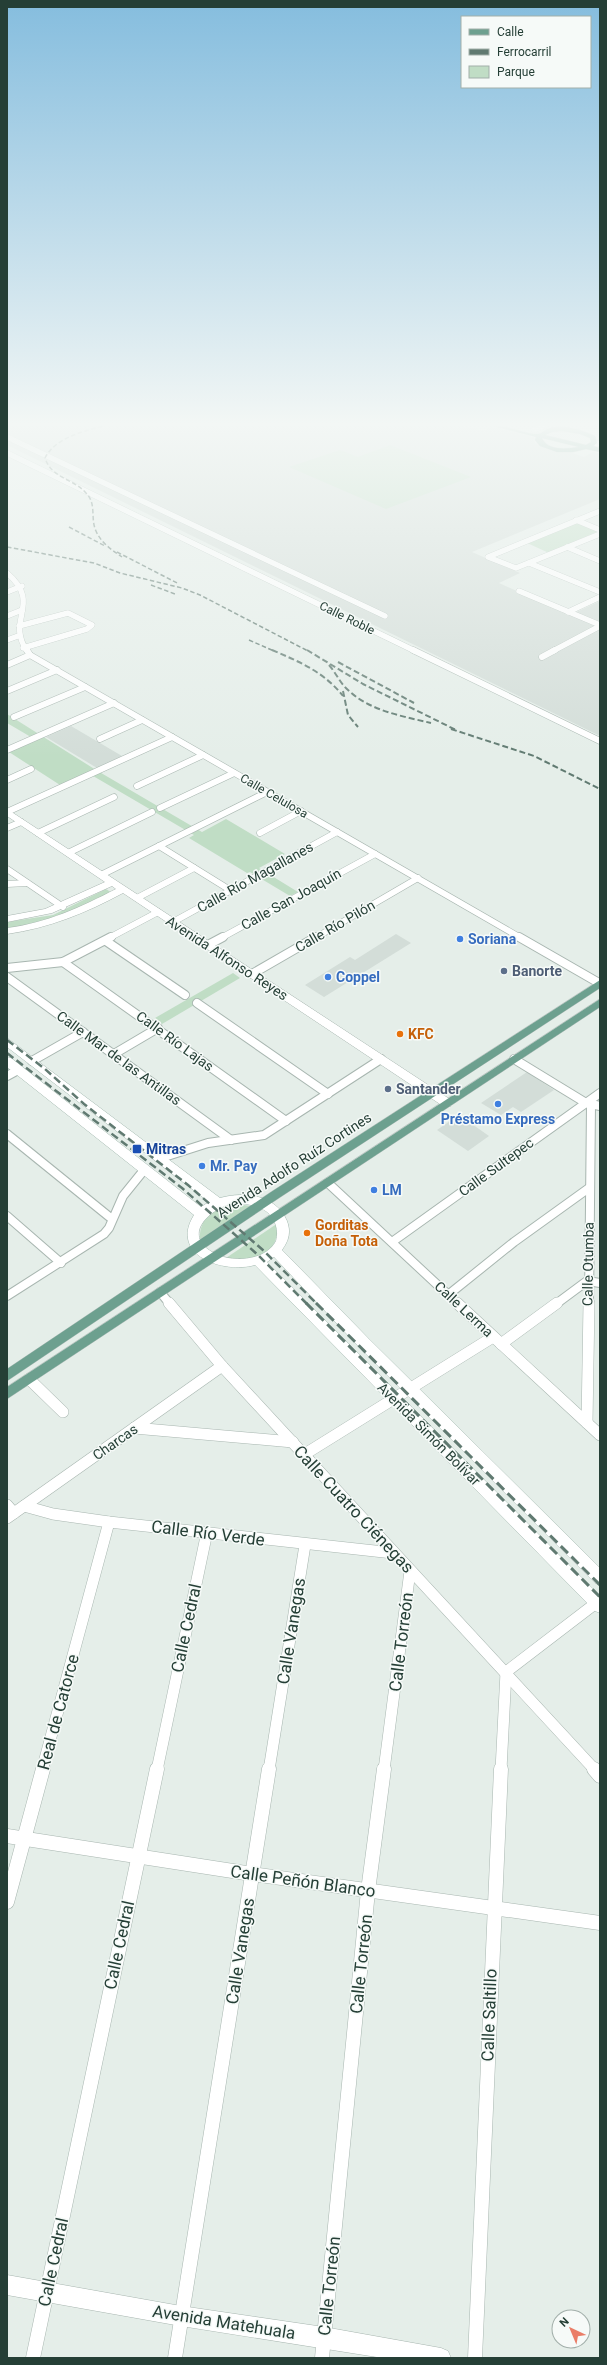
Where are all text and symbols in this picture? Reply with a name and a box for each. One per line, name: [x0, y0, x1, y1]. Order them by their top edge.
legend: [461, 16, 591, 88]
text: Calle: [497, 25, 524, 39]
text: Ferrocarril: [497, 45, 552, 59]
text: Parque: [497, 65, 535, 79]
street label: Calle Roble: [317, 599, 377, 637]
street label: Calle Celulosa: [238, 771, 310, 821]
street label: Calle Río Magallanes: [194, 838, 316, 916]
street label: Calle San Joaquín: [238, 865, 344, 933]
street label: Calle Río Pilón: [292, 897, 378, 955]
street label: Avenida Alfonso Reyes: [163, 913, 291, 1003]
place label: Soriana: [468, 931, 517, 947]
marker: Soriana: [455, 934, 465, 944]
place label: Banorte: [512, 963, 562, 979]
marker: Banorte: [499, 966, 509, 976]
place label: Coppel: [336, 969, 380, 985]
marker: Coppel: [323, 972, 333, 982]
street label: Calle Mar de las Antillas: [54, 1008, 184, 1108]
street label: Calle Río Lajas: [133, 1008, 217, 1074]
place label: KFC: [408, 1026, 434, 1042]
marker: KFC: [395, 1029, 405, 1039]
place label: Santander: [396, 1081, 461, 1097]
marker: Santander: [383, 1084, 393, 1094]
marker: Préstamo Express: [493, 1099, 503, 1109]
street label: Avenida Adolfo Ruíz Cortines: [214, 1109, 374, 1221]
place label: Préstamo Express: [441, 1111, 555, 1127]
street label: Calle Sultepec: [456, 1135, 536, 1199]
place label: Mitras: [146, 1141, 186, 1157]
marker: Mitras: [131, 1143, 143, 1155]
place label: Mr. Pay: [210, 1158, 258, 1174]
marker: Mr. Pay: [197, 1161, 207, 1171]
place label: LM: [382, 1182, 402, 1198]
marker: LM: [369, 1185, 379, 1195]
place label: Gorditas Doña Tota: [315, 1217, 379, 1249]
street label: Calle Otumba: [579, 1222, 597, 1306]
marker: Gorditas Doña Tota: [302, 1228, 312, 1238]
street label: Calle Lerma: [431, 1278, 497, 1340]
street label: Avenida Simón Bolívar: [374, 1379, 484, 1489]
street label: Charcas: [89, 1421, 141, 1463]
street label: Calle Cuatro Ciénegas: [290, 1441, 418, 1577]
street label: Calle Río Verde: [150, 1516, 266, 1550]
street label: Calle Vanegas: [273, 1576, 309, 1686]
street label: Calle Cedral: [167, 1582, 205, 1674]
street label: Calle Torreón: [385, 1591, 417, 1693]
street label: Real de Catorce: [33, 1652, 83, 1772]
street label: Calle Peñón Blanco: [229, 1861, 377, 1901]
street label: Calle Vanegas: [222, 1896, 258, 2006]
street label: Calle Cedral: [100, 1899, 138, 1991]
street label: Calle Torreón: [346, 1913, 376, 2015]
street label: Calle Saltillo: [477, 1968, 501, 2062]
street label: Calle Cedral: [34, 2216, 72, 2308]
street label: Calle Torreón: [314, 2235, 344, 2337]
street label: Avenida Matehuala: [151, 2301, 297, 2343]
north arrow: [551, 2309, 591, 2349]
text: N: [557, 2315, 572, 2330]

